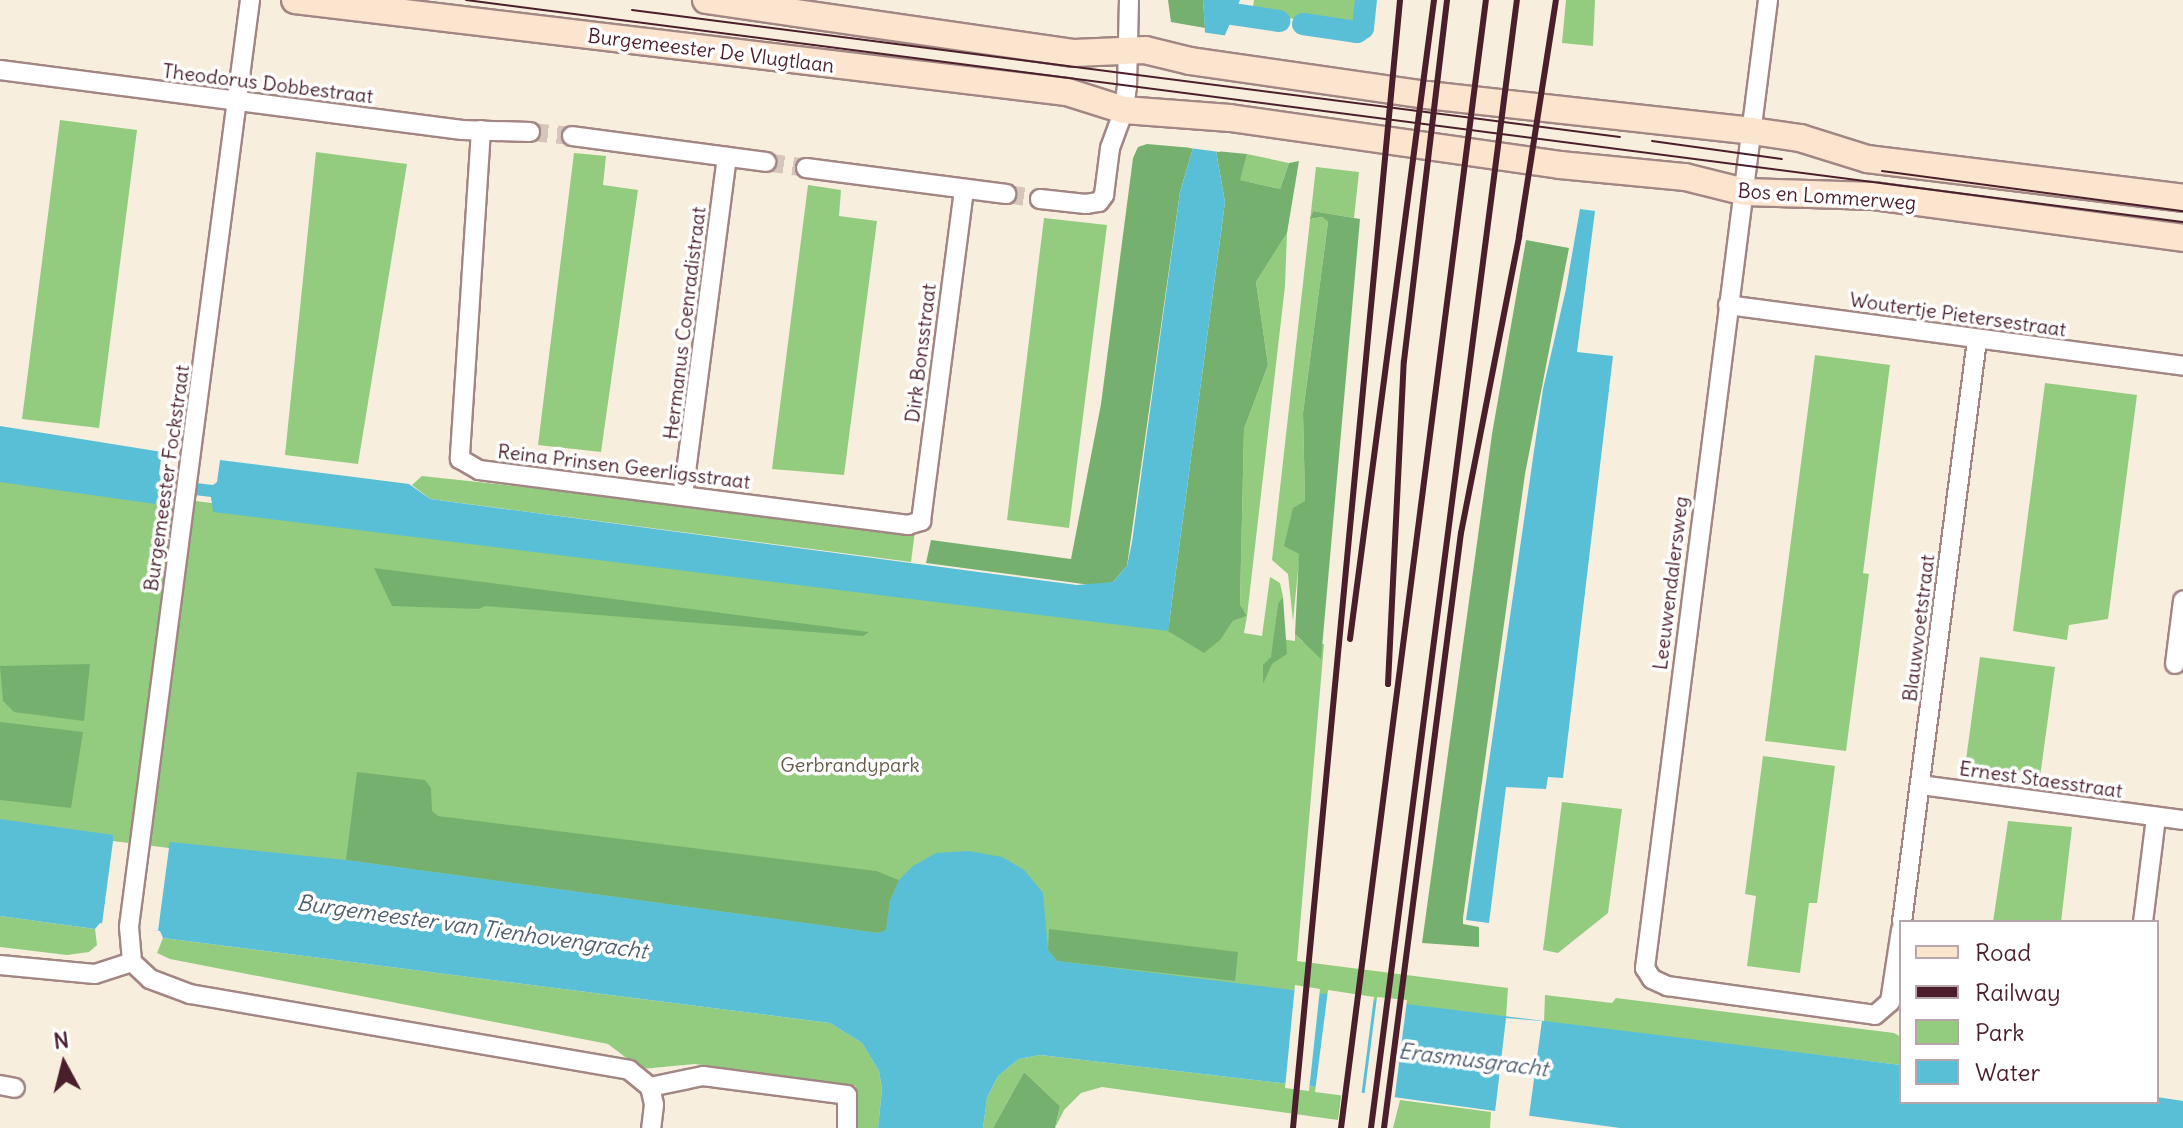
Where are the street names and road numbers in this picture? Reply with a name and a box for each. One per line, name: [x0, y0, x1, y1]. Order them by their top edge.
street label: Burgemeester De Vlugtlaan: [586, 23, 836, 77]
street label: Theodorus Dobbestraat: [161, 58, 375, 108]
street label: Bos en Lommerweg: [1737, 178, 1917, 214]
street label: Hermanus Coenradistraat: [658, 205, 710, 441]
street label: Dirk Bonsstraat: [900, 282, 940, 424]
street label: Woutertje Pietersestraat: [1848, 287, 2068, 341]
street label: Burgemeester Fockstraat: [138, 363, 194, 593]
street label: Reina Prinsen Geerligsstraat: [496, 439, 752, 493]
street label: Leeuwendalersweg: [1647, 495, 1693, 671]
street label: Blauwvoetstraat: [1897, 553, 1939, 703]
street label: Ernest Staesstraat: [1958, 756, 2124, 802]

